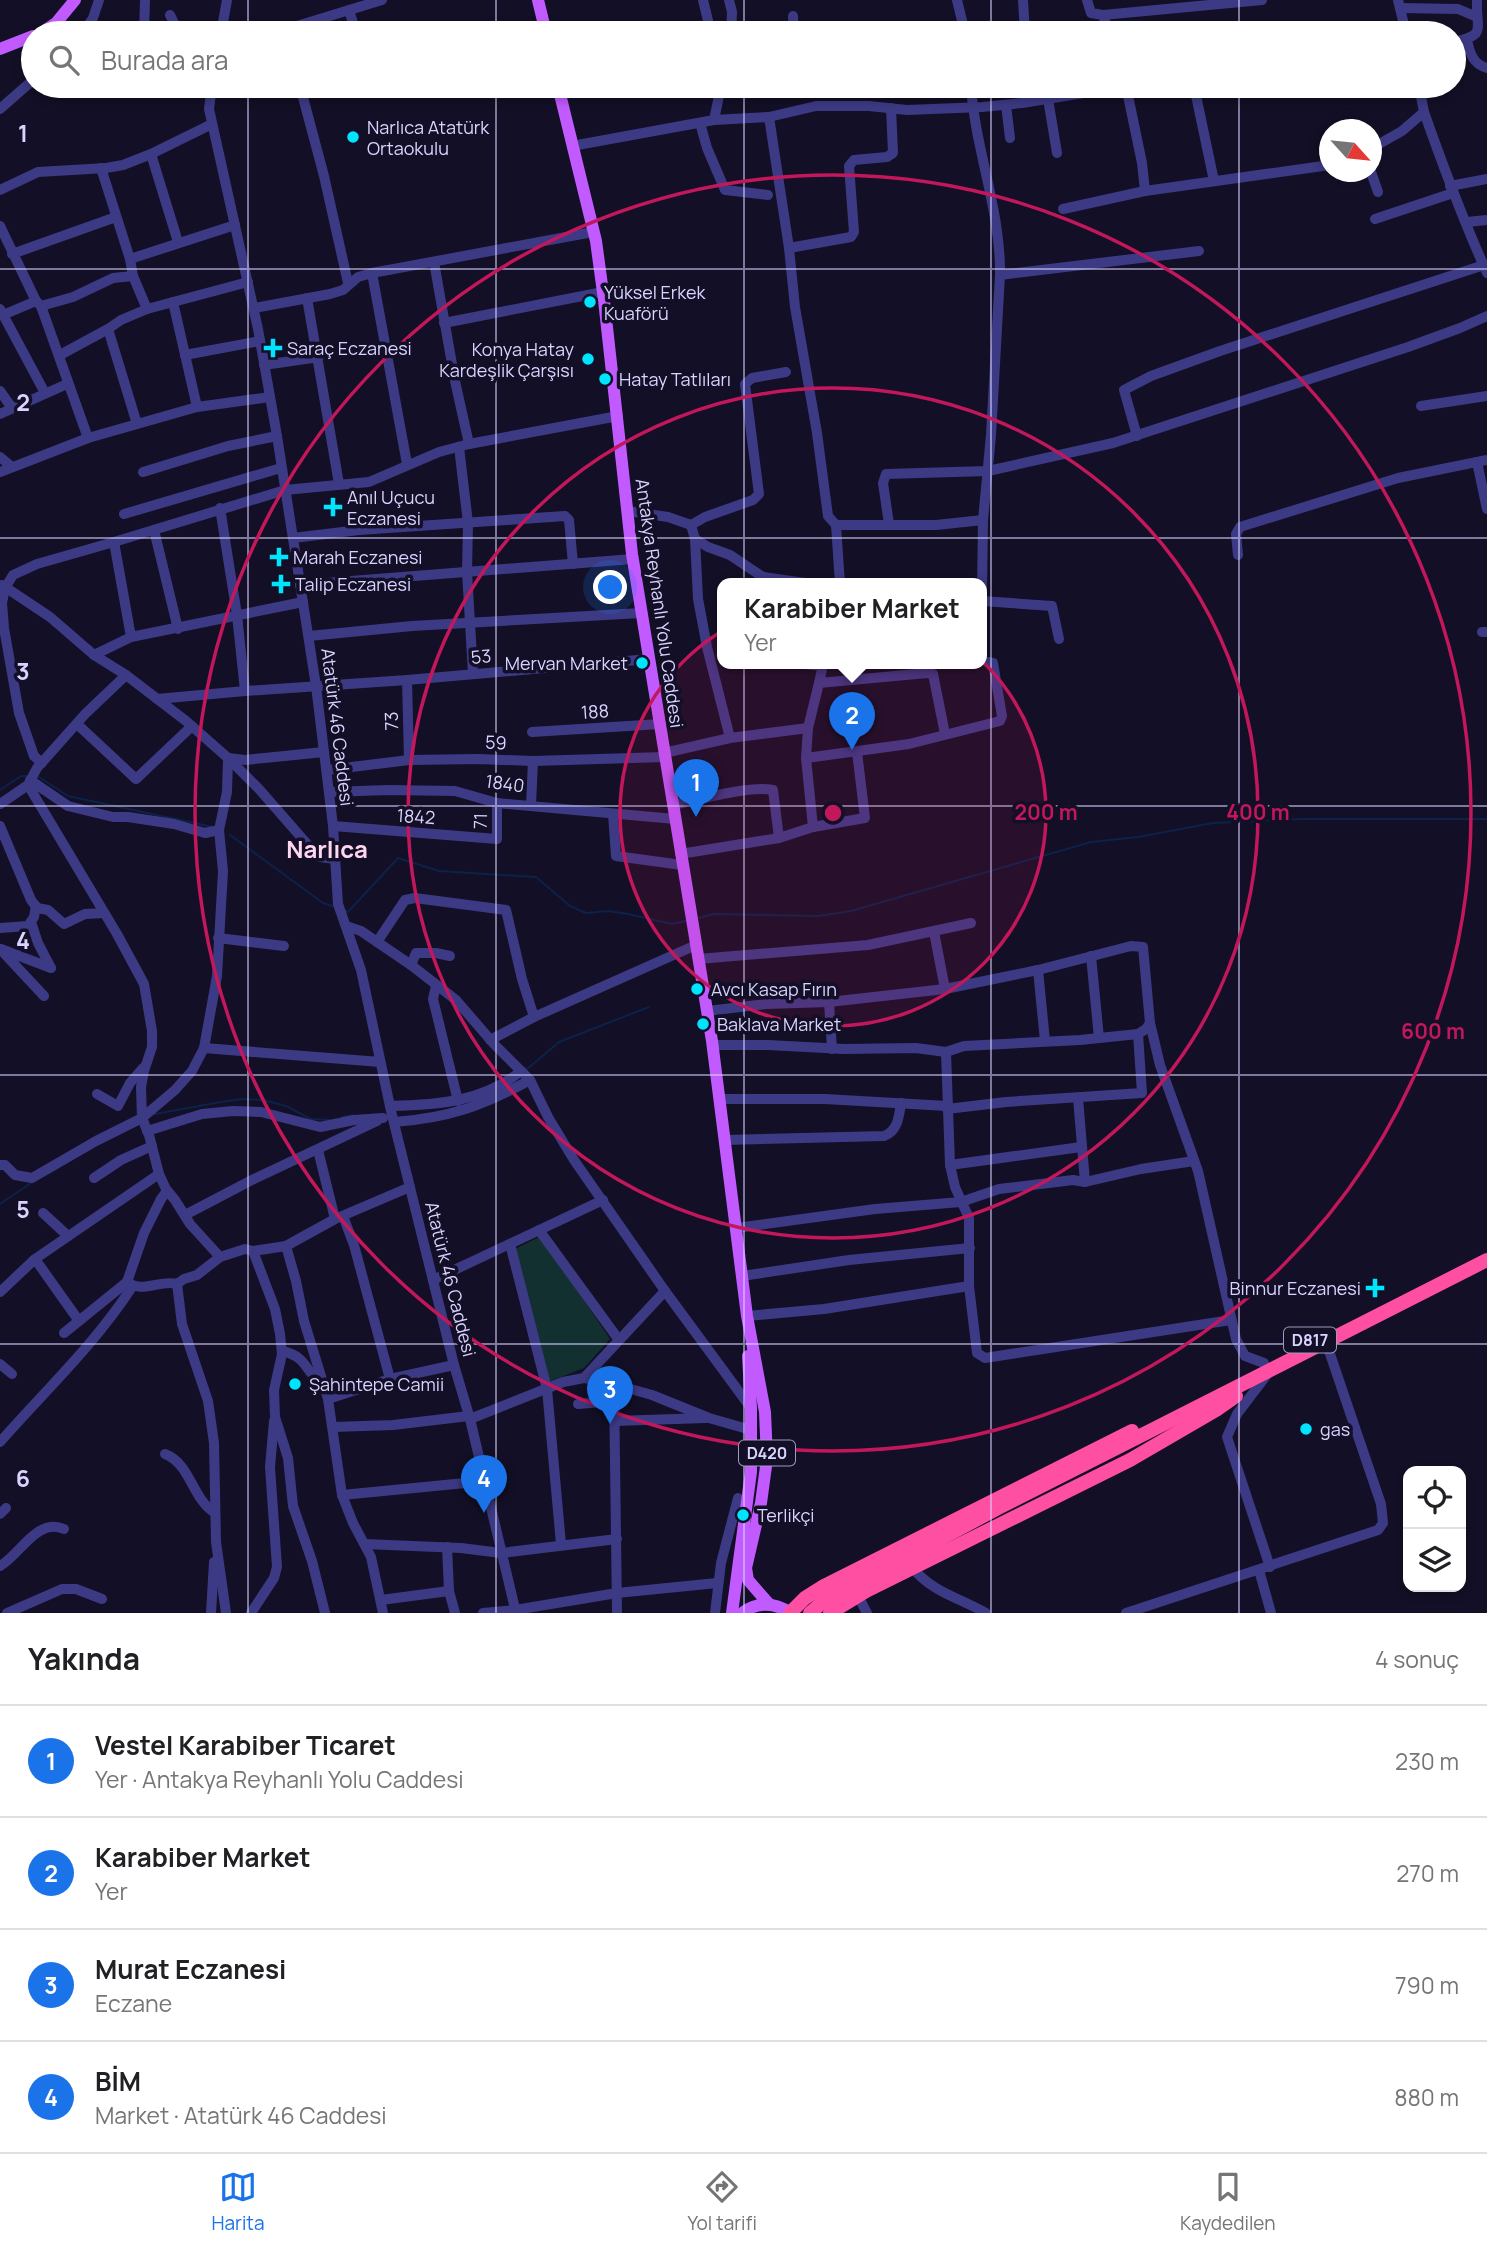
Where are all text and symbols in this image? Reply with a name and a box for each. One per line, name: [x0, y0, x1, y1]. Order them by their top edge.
search box: [21, 21, 1466, 98]
icon: search: [45, 41, 83, 79]
text: Burada ara: [101, 42, 228, 78]
place label: Narlıca Atatürk Ortaokulu: [367, 115, 490, 160]
text: 1: [18, 117, 28, 149]
north arrow: [1319, 119, 1382, 182]
marker: Narlıca Atatürk Ortaokulu: [345, 129, 361, 145]
place label: Yüksel Erkek Kuaförü: [604, 280, 707, 325]
marker: Yüksel Erkek Kuaförü: [582, 294, 598, 310]
place label: Saraç Eczanesi: [287, 336, 412, 360]
place label: Konya Hatay Kardeşlik Çarşısı: [439, 337, 574, 382]
marker: Saraç Eczanesi: [265, 340, 281, 356]
marker: Konya Hatay Kardeşlik Çarşısı: [580, 351, 596, 367]
place label: Hatay Tatlıları: [619, 367, 731, 391]
marker: Hatay Tatlıları: [597, 371, 613, 387]
text: 2: [16, 386, 30, 418]
street label: Antakya Reyhanlı Yolu Caddesi: [631, 477, 689, 729]
place label: Anıl Uçucu Eczanesi: [347, 485, 435, 530]
marker: Anıl Uçucu Eczanesi: [325, 499, 341, 515]
place label: Marah Eczanesi: [293, 545, 423, 569]
marker: Marah Eczanesi: [271, 549, 287, 565]
your location: [593, 570, 627, 604]
place label: Talip Eczanesi: [295, 572, 411, 596]
marker: Talip Eczanesi: [273, 576, 289, 592]
popup: [717, 578, 987, 669]
text: Karabiber Market: [744, 590, 960, 626]
text: Yer: [744, 626, 777, 658]
street label: 53: [470, 643, 492, 669]
street label: Atatürk 46 Caddesi: [316, 647, 360, 807]
place label: Mervan Market: [505, 651, 628, 675]
text: 3: [16, 655, 30, 687]
marker: Mervan Market: [634, 655, 650, 671]
pin: 2: [829, 692, 875, 750]
street label: 188: [580, 698, 610, 724]
street label: 73: [379, 711, 403, 731]
street label: 59: [485, 730, 507, 754]
pin: 1: [673, 759, 719, 817]
street label: 1840: [484, 768, 526, 798]
text: 200 m: [1014, 798, 1078, 826]
text: 400 m: [1226, 798, 1290, 826]
centre of rings: [821, 801, 845, 825]
street label: 1842: [396, 803, 436, 829]
street label: 71: [468, 813, 492, 829]
district label: Narlıca: [286, 832, 368, 865]
text: 4: [16, 924, 30, 956]
place label: Avcı Kasap Fırın: [711, 977, 837, 1001]
marker: Avcı Kasap Fırın: [689, 981, 705, 997]
place label: Baklava Market: [717, 1012, 841, 1036]
marker: Baklava Market: [695, 1016, 711, 1032]
text: 600 m: [1401, 1017, 1465, 1045]
text: 5: [16, 1193, 30, 1225]
street label: Atatürk 46 Caddesi: [420, 1199, 482, 1359]
place label: Binnur Eczanesi: [1230, 1276, 1361, 1300]
marker: Binnur Eczanesi: [1367, 1280, 1383, 1296]
road number: D817: [1284, 1328, 1336, 1352]
pin: 3: [587, 1366, 633, 1424]
place label: Şahintepe Camii: [309, 1372, 444, 1396]
marker: Şahintepe Camii: [287, 1376, 303, 1392]
place label: gas: [1320, 1417, 1350, 1441]
marker: gas: [1298, 1421, 1314, 1437]
road number: D420: [739, 1441, 795, 1466]
pin: 4: [461, 1455, 507, 1513]
text: 6: [16, 1462, 30, 1494]
map controls: [1403, 1466, 1466, 1592]
button: locate: [1403, 1466, 1466, 1529]
place label: Terlikçi: [757, 1503, 814, 1527]
marker: Terlikçi: [735, 1507, 751, 1523]
button: layers: [1403, 1529, 1466, 1592]
text: Yakında: [28, 1638, 140, 1679]
text: 4 sonuç: [1375, 1643, 1459, 1675]
text: Vestel Karabiber Ticaret: [95, 1727, 396, 1763]
text: 1: [46, 1745, 56, 1777]
text: 230 m: [1395, 1745, 1459, 1777]
text: Yer · Antakya Reyhanlı Yolu Caddesi: [95, 1763, 464, 1795]
text: Karabiber Market: [95, 1839, 311, 1875]
text: 2: [44, 1857, 58, 1889]
text: 270 m: [1396, 1857, 1459, 1889]
text: Yer: [95, 1875, 128, 1907]
text: Murat Eczanesi: [95, 1951, 286, 1987]
text: 3: [44, 1969, 58, 2001]
text: 790 m: [1395, 1969, 1459, 2001]
text: Eczane: [95, 1987, 172, 2019]
text: BİM: [95, 2063, 141, 2099]
text: 4: [44, 2081, 58, 2113]
text: 880 m: [1394, 2081, 1459, 2113]
text: Market · Atatürk 46 Caddesi: [95, 2099, 387, 2131]
tab: Harita: [212, 2168, 265, 2236]
tab: Yol tarifi: [688, 2168, 757, 2236]
tab: Kaydedilen: [1180, 2168, 1275, 2236]

